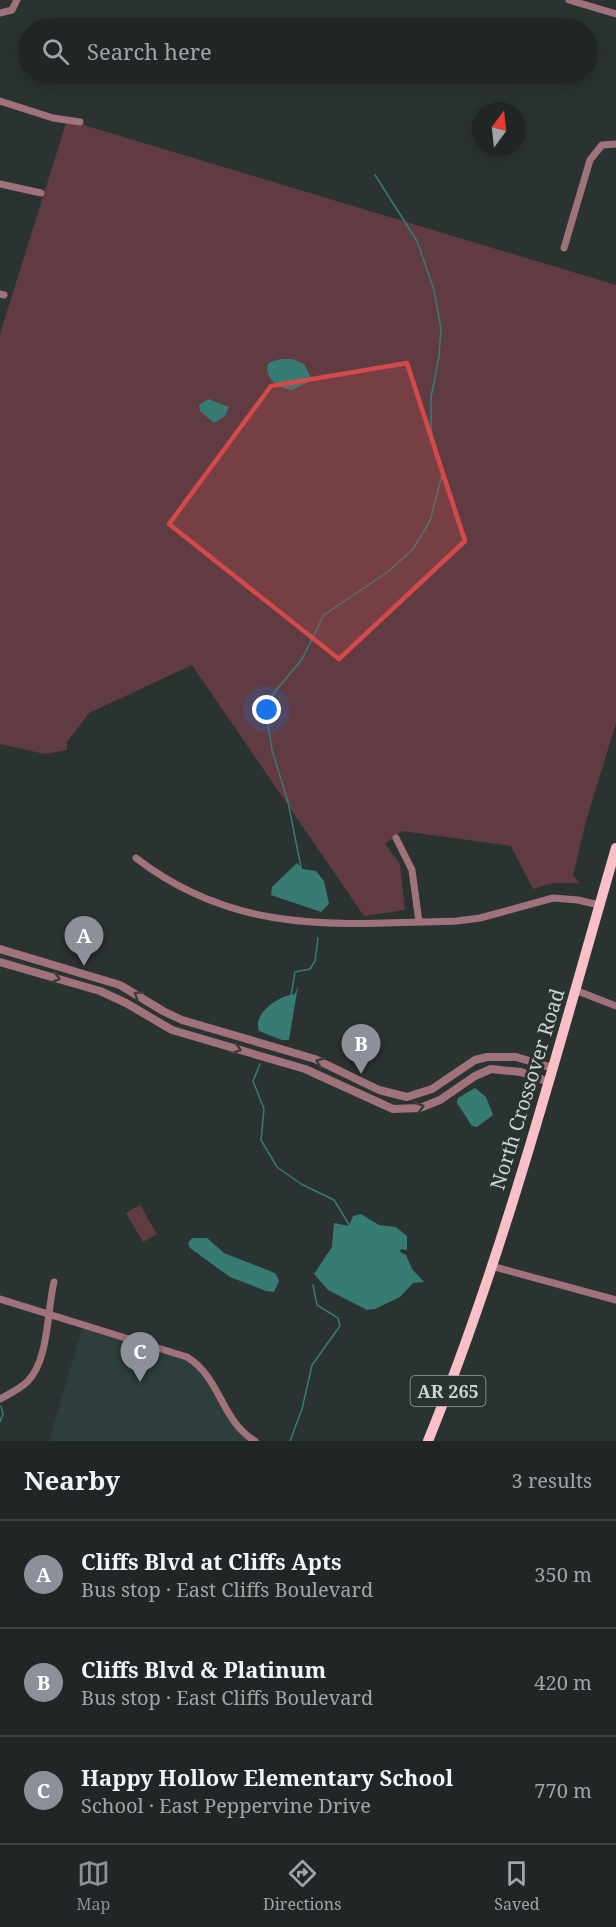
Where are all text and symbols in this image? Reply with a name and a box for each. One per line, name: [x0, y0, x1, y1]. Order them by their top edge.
search box: [18, 18, 598, 84]
icon: search: [39, 35, 72, 68]
text: Search here: [87, 36, 212, 66]
north arrow: [472, 102, 526, 156]
your location: [252, 695, 281, 724]
pin: A: [64, 916, 104, 966]
one-way arrow: [50, 971, 61, 983]
street label: North Crossover Road: [484, 985, 570, 1193]
one-way arrow: [134, 991, 144, 1003]
pin: B: [342, 1024, 380, 1074]
one-way arrow: [231, 1042, 242, 1054]
one-way arrow: [315, 1057, 326, 1069]
one-way arrow: [414, 1102, 425, 1114]
pin: C: [120, 1332, 160, 1382]
road number: AR 265: [410, 1376, 486, 1406]
text: Nearby: [24, 1462, 120, 1498]
text: 3 results: [512, 1467, 592, 1494]
text: Cliffs Blvd at Cliffs Apts: [81, 1546, 341, 1576]
text: A: [36, 1561, 51, 1588]
text: 350 m: [534, 1561, 592, 1588]
text: Bus stop · East Cliffs Boulevard: [81, 1576, 373, 1603]
text: Cliffs Blvd & Platinum: [81, 1654, 326, 1684]
text: B: [37, 1669, 50, 1696]
text: 420 m: [534, 1669, 592, 1696]
text: Bus stop · East Cliffs Boulevard: [81, 1684, 373, 1711]
text: Happy Hollow Elementary School: [81, 1762, 453, 1792]
text: C: [37, 1777, 50, 1804]
text: 770 m: [534, 1777, 592, 1804]
text: School · East Peppervine Drive: [81, 1792, 371, 1819]
tab: Map: [76, 1857, 110, 1915]
tab: Directions: [263, 1857, 341, 1915]
tab: Saved: [494, 1857, 540, 1915]

